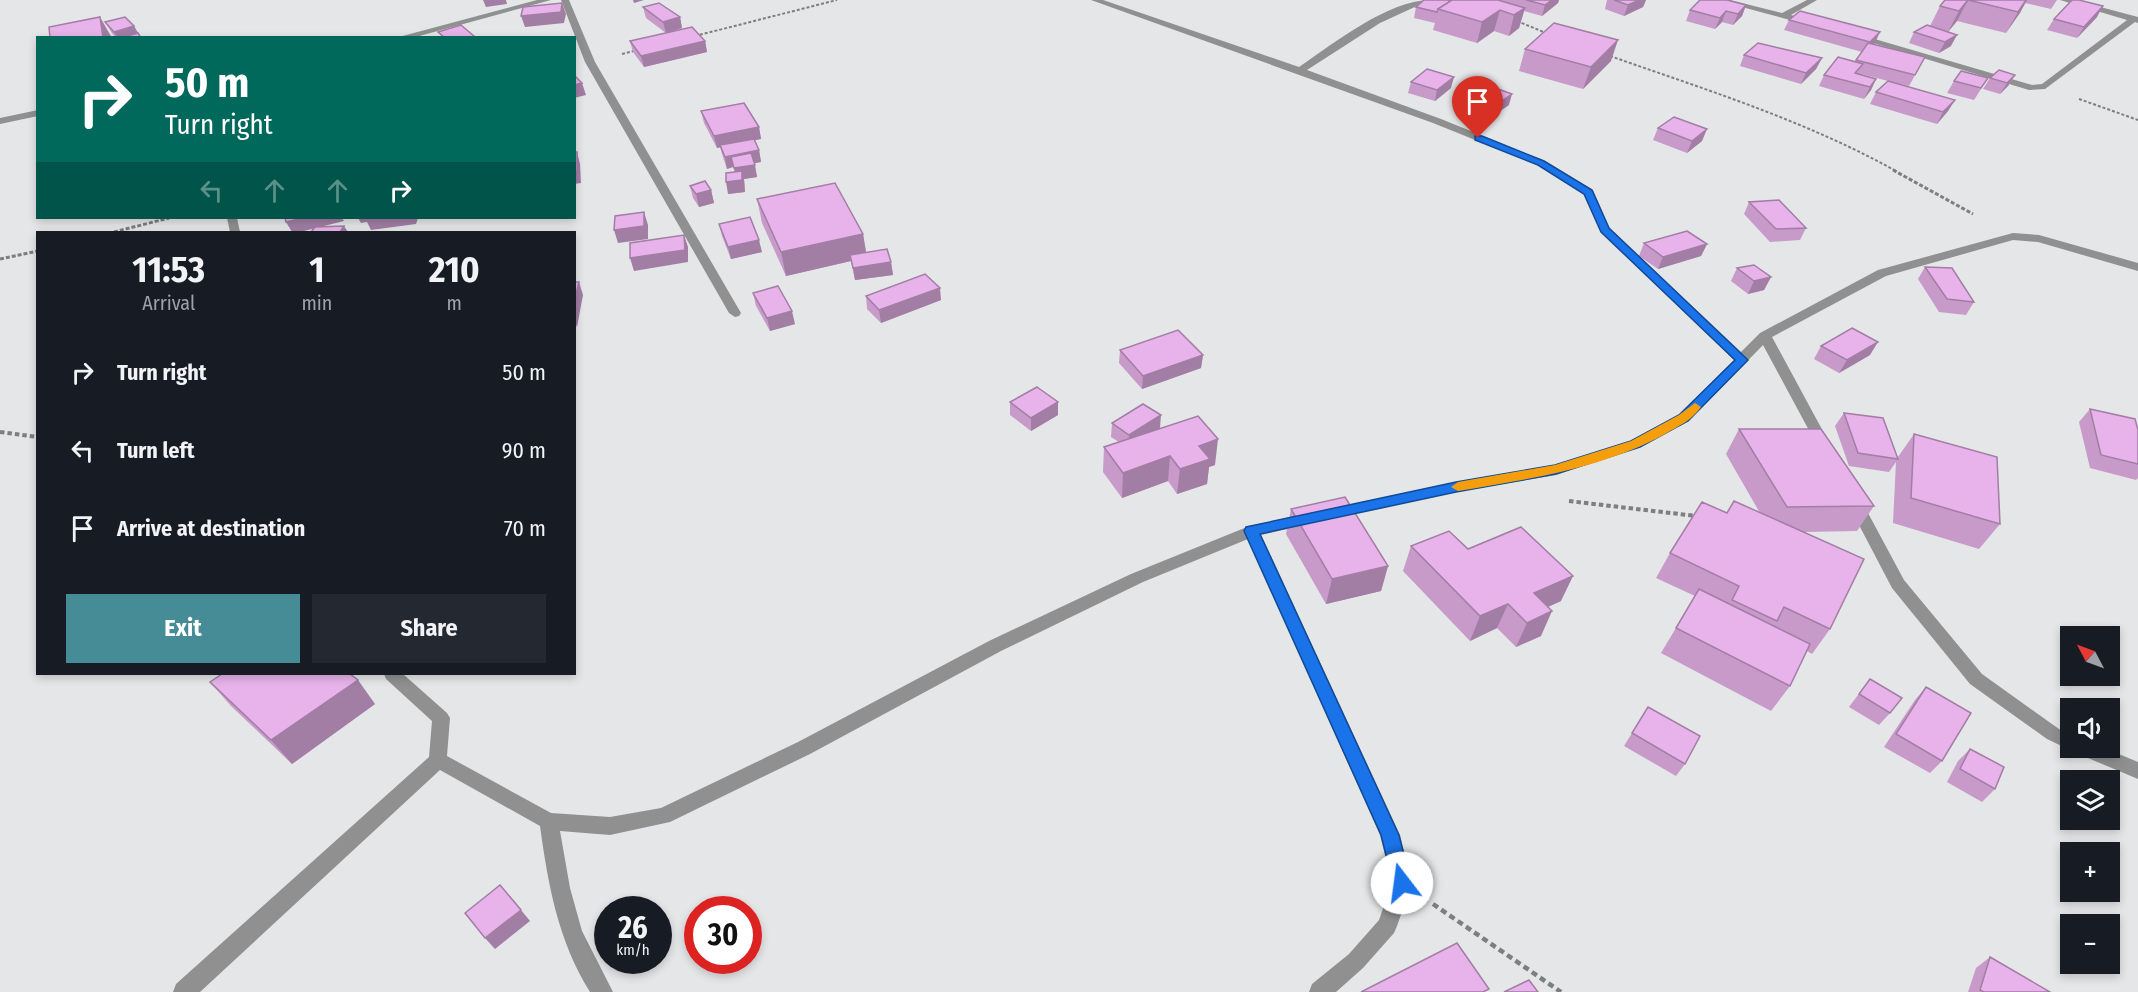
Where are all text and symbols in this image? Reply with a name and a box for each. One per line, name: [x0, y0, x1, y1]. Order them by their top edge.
text: 50 m: [165, 58, 249, 108]
icon: right: [66, 60, 144, 138]
pin: [1452, 76, 1503, 138]
icon: arrive: [1461, 85, 1494, 118]
text: Turn right: [165, 109, 273, 141]
icon: left: [195, 174, 228, 207]
icon: ahead: [258, 174, 291, 207]
icon: ahead: [321, 174, 354, 207]
icon: right: [384, 174, 417, 207]
text: 11:53: [132, 248, 205, 292]
text: 1: [309, 248, 324, 292]
text: 210: [429, 248, 480, 292]
text: Arrival: [142, 291, 195, 315]
text: min: [301, 291, 332, 315]
text: m: [446, 291, 462, 315]
icon: right: [66, 356, 99, 389]
text: Turn right: [117, 359, 206, 386]
text: 50 m: [502, 359, 546, 386]
icon: left: [66, 434, 99, 467]
text: Turn left: [117, 437, 195, 464]
text: 90 m: [502, 437, 546, 464]
icon: arrive: [66, 512, 99, 545]
text: Arrive at destination: [117, 515, 305, 542]
text: 70 m: [504, 515, 546, 542]
button: Exit: [66, 594, 300, 663]
button: Share: [312, 594, 546, 663]
north arrow: [2060, 626, 2120, 686]
map controls: [2060, 626, 2120, 974]
button: sound: [2060, 698, 2120, 758]
button: layers: [2060, 770, 2120, 830]
button: +: [2060, 842, 2120, 902]
position arrow: [1370, 851, 1434, 915]
speed limit sign: 30: [684, 896, 762, 974]
text: 26: [618, 910, 648, 946]
button: −: [2060, 914, 2120, 974]
text: km/h: [616, 941, 650, 959]

